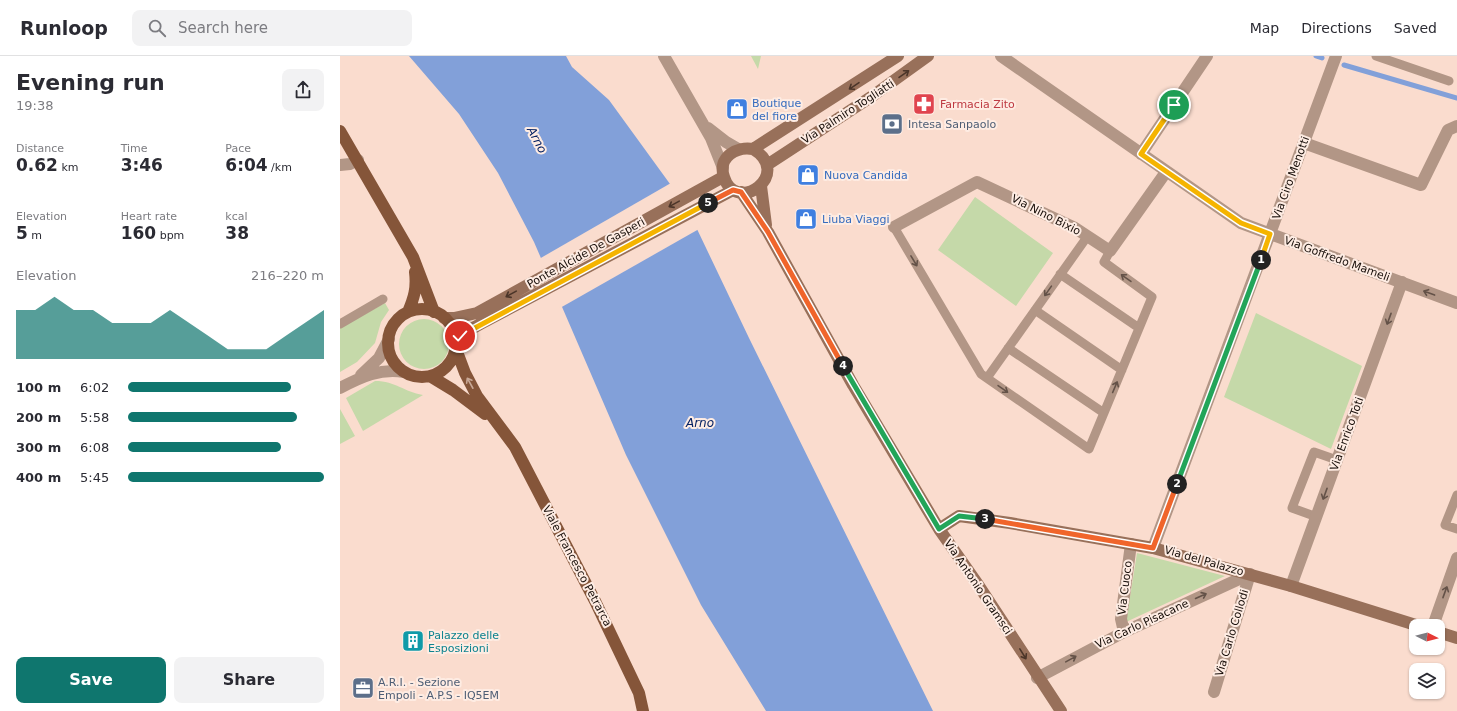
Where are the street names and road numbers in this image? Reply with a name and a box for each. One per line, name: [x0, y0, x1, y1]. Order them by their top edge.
street label: Via Palmiro Togliatti: [799, 77, 897, 147]
street label: Via Ciro Menotti: [1270, 135, 1312, 221]
street label: Via Nino Bixio: [1009, 192, 1083, 238]
street label: Ponte Alcide De Gasperi: [525, 215, 647, 291]
street label: Via Goffredo Mameli: [1282, 234, 1392, 284]
street label: Via Enrico Toti: [1328, 395, 1366, 473]
street label: Viale Francesco Petrarca: [540, 504, 614, 628]
street label: Via Antonio Gramsci: [941, 537, 1015, 637]
street label: Via del Palazzo: [1163, 543, 1245, 579]
street label: Via Cuoco: [1115, 560, 1135, 616]
street label: Via Carlo Collodi: [1213, 588, 1251, 678]
street label: Via Carlo Pisacane: [1093, 597, 1191, 651]

